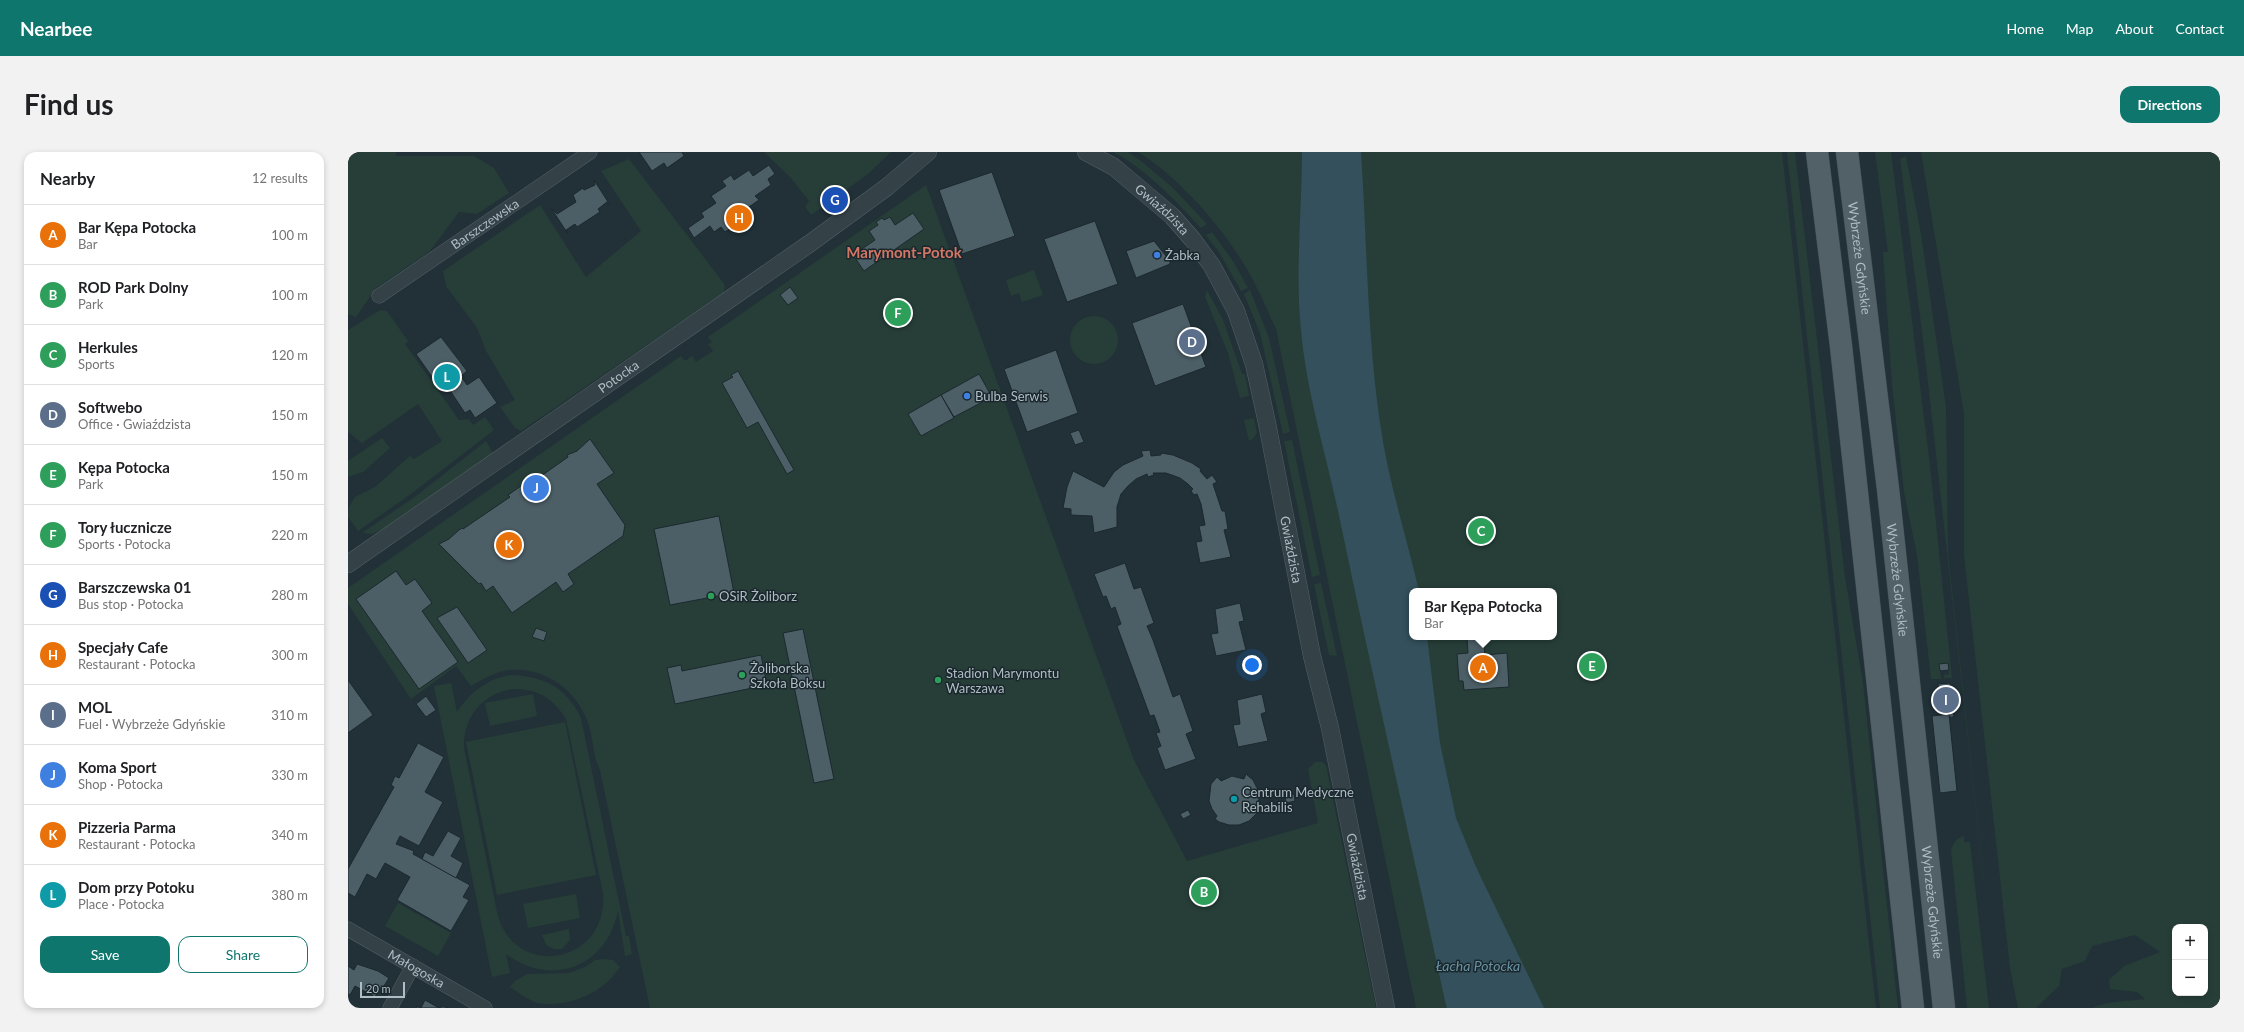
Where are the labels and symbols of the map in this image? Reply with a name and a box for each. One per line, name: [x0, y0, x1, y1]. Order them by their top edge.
street label: Gwiaździsta: [1132, 180, 1193, 238]
pin: G: [822, 185, 848, 215]
street label: Barszczewska: [448, 195, 522, 253]
street label: Wybrzeże Gdyńskie: [1845, 201, 1875, 316]
pin: H: [726, 203, 752, 233]
district label: Marymont-Potok: [846, 243, 963, 261]
place label: Żabka: [1165, 247, 1200, 263]
marker: Żabka: [1152, 250, 1162, 260]
pin: F: [885, 298, 911, 328]
pin: D: [1179, 327, 1205, 357]
street label: Potocka: [595, 357, 642, 396]
pin: L: [434, 362, 460, 392]
place label: Bulba Serwis: [975, 388, 1049, 404]
marker: Bulba Serwis: [962, 391, 972, 401]
pin: J: [523, 473, 549, 503]
street label: Gwiaździsta: [1277, 515, 1306, 584]
pin: C: [1468, 516, 1494, 546]
street label: Wybrzeże Gdyńskie: [1884, 523, 1912, 637]
pin: K: [496, 530, 522, 560]
place label: OSiR Żoliborz: [719, 588, 797, 604]
marker: OSiR Żoliborz: [706, 591, 716, 601]
pin: E: [1579, 651, 1605, 681]
pin: A: [1470, 653, 1496, 683]
your location: [1242, 655, 1262, 675]
place label: Żoliborska Szkoła Boksu: [750, 660, 825, 691]
place label: Stadion Marymontu Warszawa: [946, 665, 1059, 696]
marker: Żoliborska Szkoła Boksu: [737, 670, 747, 680]
marker: Stadion Marymontu Warszawa: [933, 675, 943, 685]
pin: I: [1933, 685, 1959, 715]
place label: Centrum Medyczne Rehabilis: [1242, 784, 1354, 815]
marker: Centrum Medyczne Rehabilis: [1229, 794, 1239, 804]
street label: Gwiaździsta: [1343, 832, 1372, 901]
street label: Wybrzeże Gdyńskie: [1919, 845, 1947, 960]
pin: B: [1191, 877, 1217, 907]
street label: Małogoska: [385, 946, 447, 991]
water label: Łacha Potocka: [1436, 957, 1520, 974]
scale bar: [360, 980, 405, 999]

